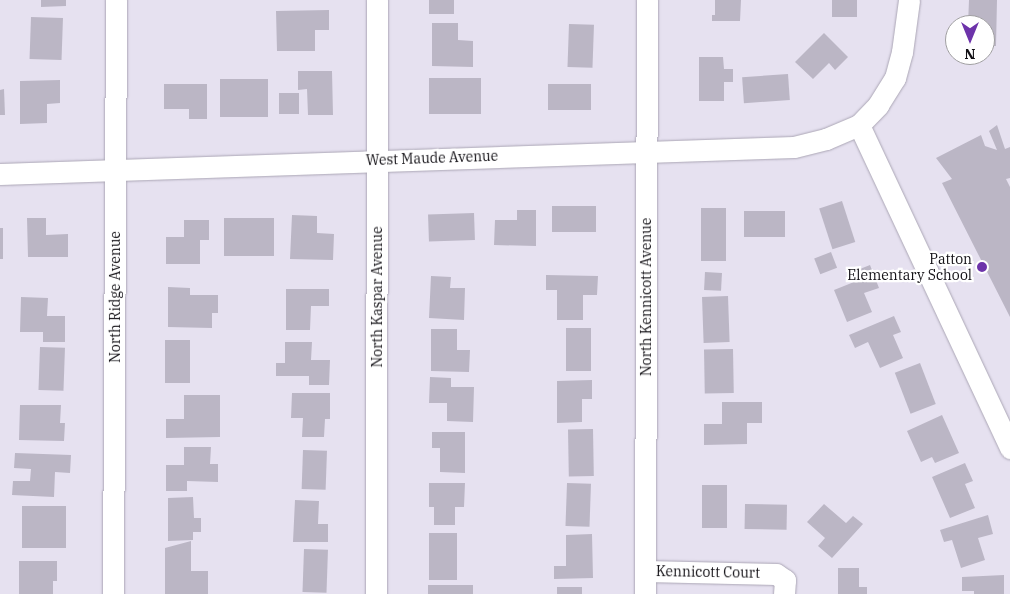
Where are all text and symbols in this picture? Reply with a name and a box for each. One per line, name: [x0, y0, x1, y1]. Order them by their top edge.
north arrow: [945, 15, 995, 65]
text: N: [964, 45, 976, 63]
street label: West Maude Avenue: [366, 147, 498, 169]
street label: North Kennicott Avenue: [638, 218, 654, 376]
street label: North Kaspar Avenue: [369, 226, 385, 368]
street label: North Ridge Avenue: [107, 231, 123, 363]
place label: Patton Elementary School: [847, 251, 972, 284]
marker: Patton Elementary School: [976, 261, 988, 273]
street label: Kennicott Court: [656, 563, 760, 581]

